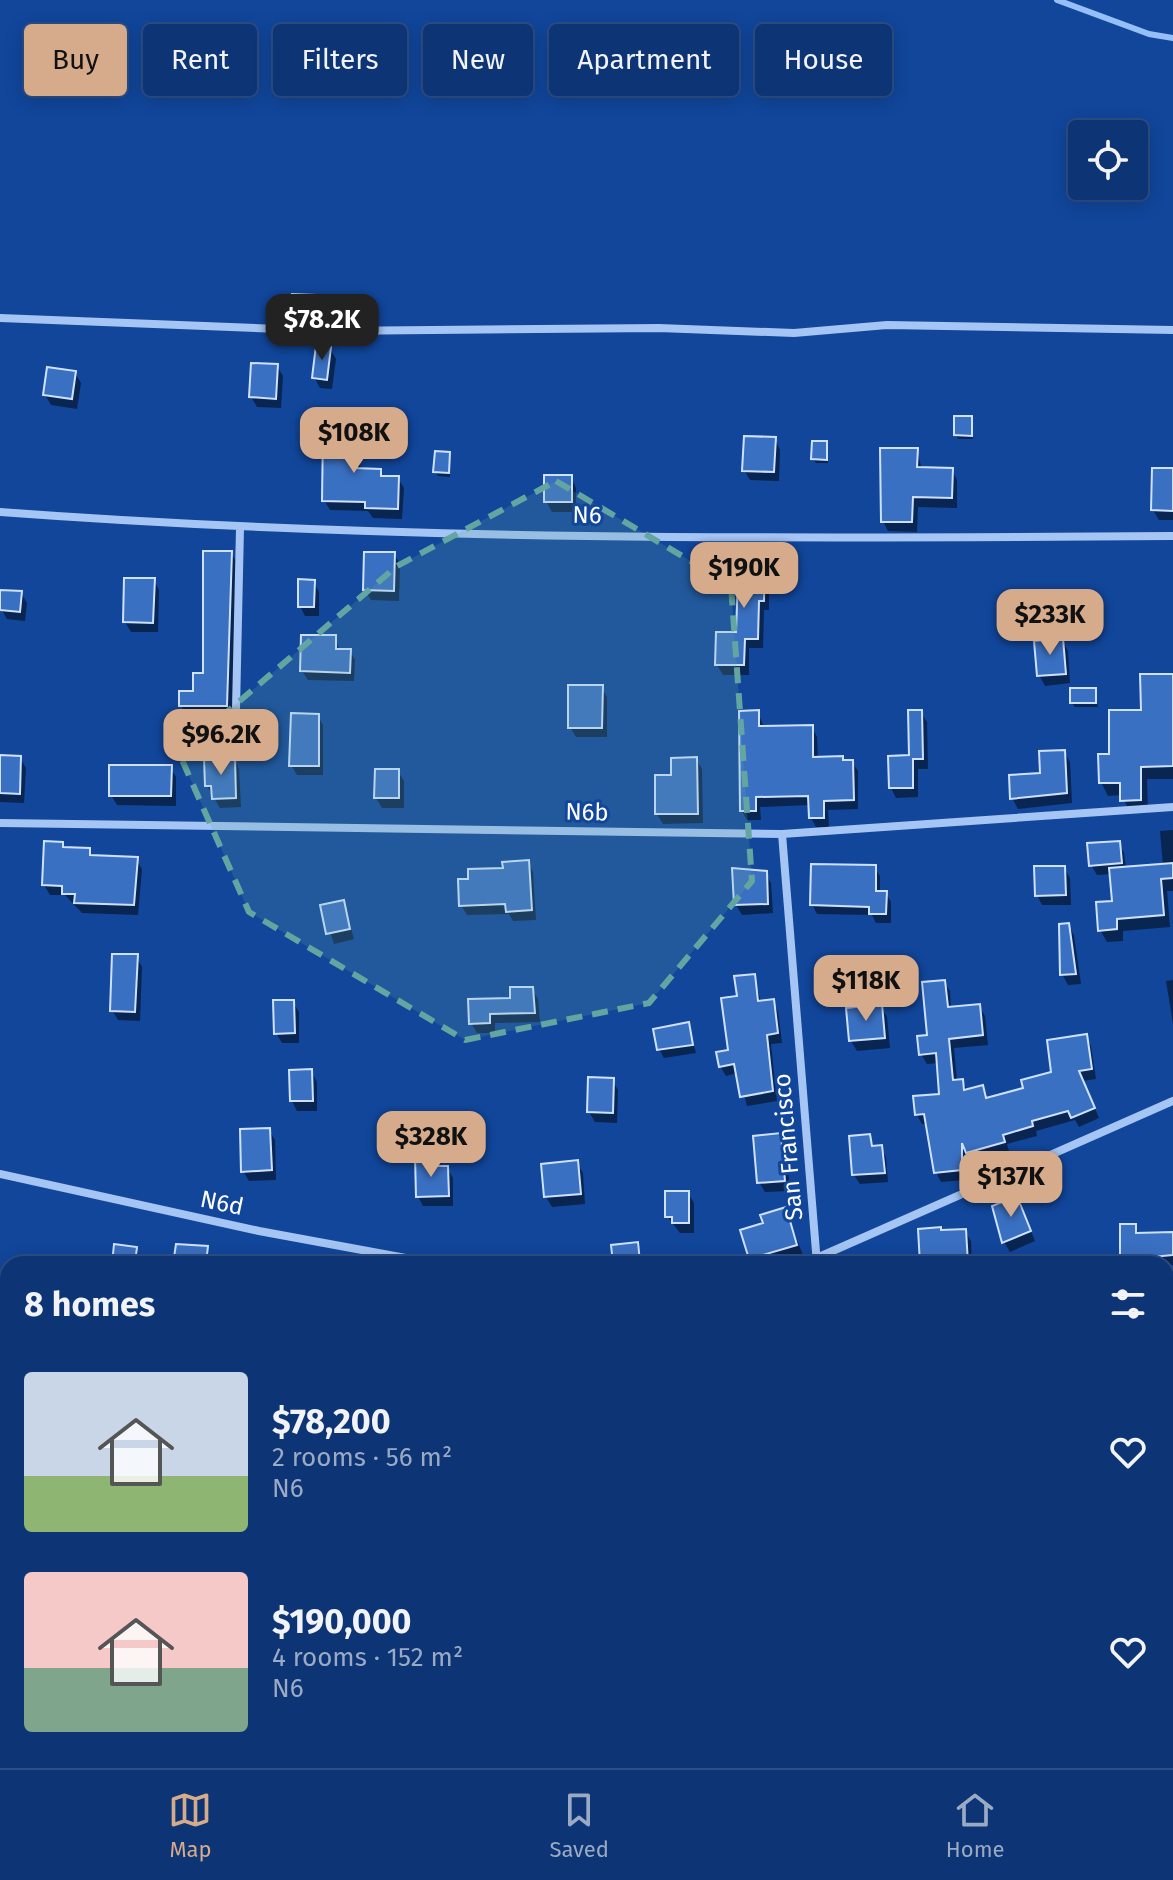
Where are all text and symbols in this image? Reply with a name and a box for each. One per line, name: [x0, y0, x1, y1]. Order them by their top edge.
chip: Buy: [24, 24, 127, 96]
chip: Rent: [143, 24, 257, 96]
chip: Filters: [273, 24, 407, 96]
chip: New: [423, 24, 533, 96]
chip: Apartment: [549, 24, 739, 96]
chip: House: [755, 24, 892, 96]
map controls: [1068, 120, 1148, 200]
button: locate: [1068, 120, 1148, 200]
pin: $78.2K: [257, 294, 387, 362]
text: $78.2K: [284, 304, 360, 335]
pin: $108K: [298, 407, 410, 475]
text: $108K: [318, 417, 390, 448]
street label: N6: [572, 501, 602, 529]
pin: $190K: [688, 542, 800, 610]
text: $190K: [708, 552, 780, 583]
pin: $233K: [994, 589, 1106, 657]
text: $233K: [1015, 599, 1085, 630]
pin: $96.2K: [156, 709, 286, 777]
text: $96.2K: [181, 719, 261, 750]
street label: N6b: [565, 798, 609, 826]
pin: $118K: [810, 955, 922, 1023]
text: $118K: [832, 965, 900, 996]
street label: San Francisco: [768, 1072, 808, 1222]
pin: $328K: [375, 1111, 487, 1179]
text: $328K: [395, 1121, 467, 1152]
pin: $137K: [955, 1151, 1067, 1219]
text: $137K: [977, 1161, 1045, 1192]
street label: N6d: [198, 1185, 246, 1221]
icon: filters: [1106, 1282, 1150, 1326]
text: 8 homes: [24, 1284, 155, 1325]
text: $78,200: [272, 1401, 391, 1442]
icon: home: [88, 1404, 184, 1500]
icon: heart: [1106, 1430, 1150, 1474]
text: 2 rooms · 56 m²: [272, 1442, 452, 1473]
text: N6: [272, 1473, 304, 1504]
text: $190,000: [272, 1601, 412, 1642]
icon: home: [88, 1604, 184, 1700]
icon: heart: [1106, 1630, 1150, 1674]
text: 4 rooms · 152 m²: [272, 1642, 463, 1673]
text: N6: [272, 1673, 304, 1704]
tab: Map: [168, 1788, 212, 1863]
tab: Saved: [549, 1788, 609, 1863]
tab: Home: [946, 1788, 1005, 1863]

